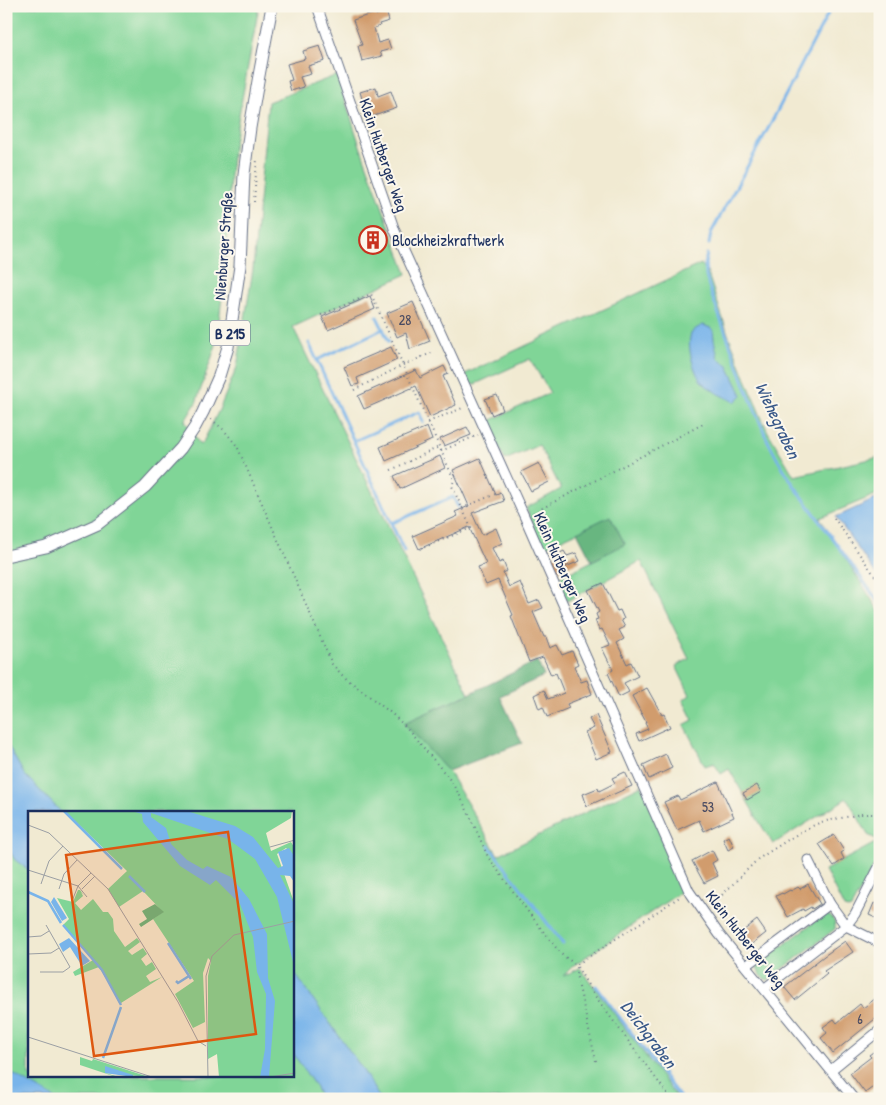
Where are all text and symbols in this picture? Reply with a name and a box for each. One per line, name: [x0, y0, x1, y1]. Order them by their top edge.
street label: Klein Hutberger Weg: [354, 95, 414, 215]
street label: Nienburger Straße: [208, 191, 238, 301]
building icon: Blockheizkraftwerk: [358, 225, 388, 255]
place label: Blockheizkraftwerk: [392, 229, 504, 251]
house number: 28: [399, 310, 411, 329]
road number: B 215: [210, 320, 250, 346]
water label: Wiehegraben: [749, 378, 807, 464]
street label: Klein Hutberger Weg: [529, 508, 597, 626]
house number: 53: [702, 797, 714, 816]
inset map: [28, 811, 294, 1078]
street label: Klein Hutberger Weg: [701, 885, 791, 993]
water label: Deichgraben: [615, 995, 684, 1075]
house number: 6: [857, 1009, 863, 1028]

